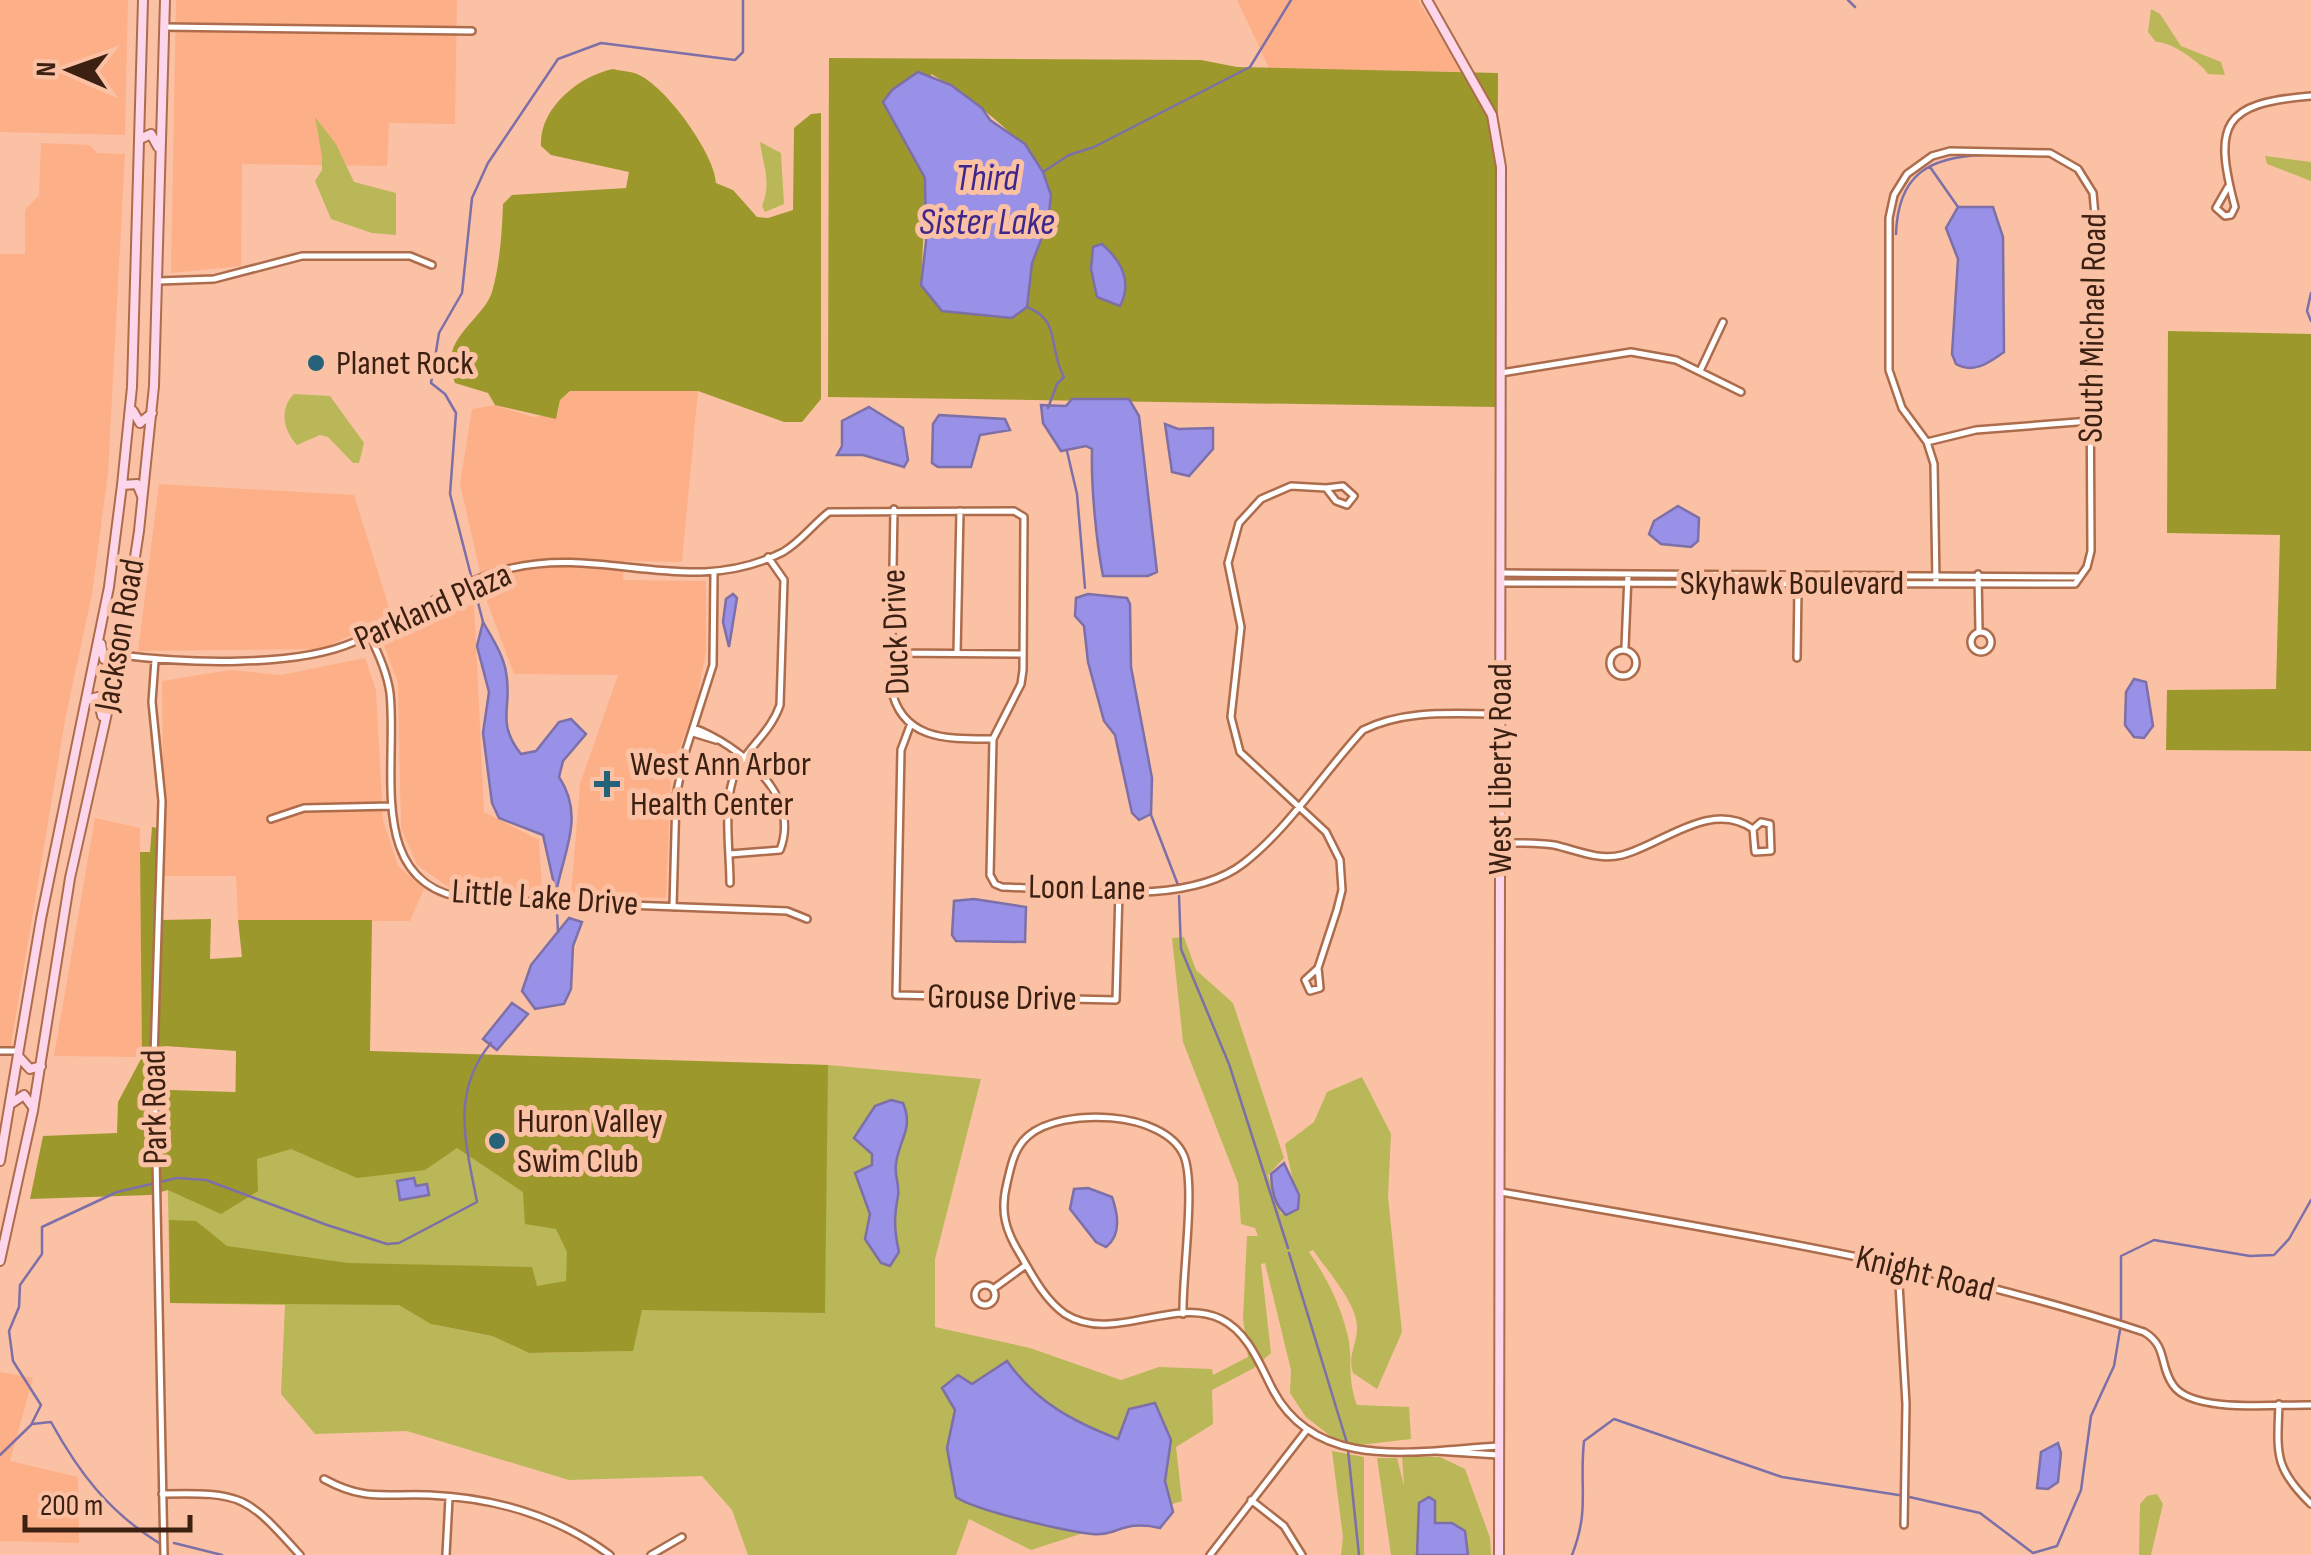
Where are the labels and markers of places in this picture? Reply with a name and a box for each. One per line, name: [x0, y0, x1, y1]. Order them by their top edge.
place label: Planet Rock: [336, 342, 474, 385]
marker: Planet Rock: [305, 352, 327, 374]
place label: West Ann Arbor Health Center: [630, 743, 811, 826]
marker: West Ann Arbor Health Center: [594, 771, 620, 797]
place label: Huron Valley Swim Club: [517, 1100, 662, 1183]
marker: Huron Valley Swim Club: [486, 1130, 508, 1152]

